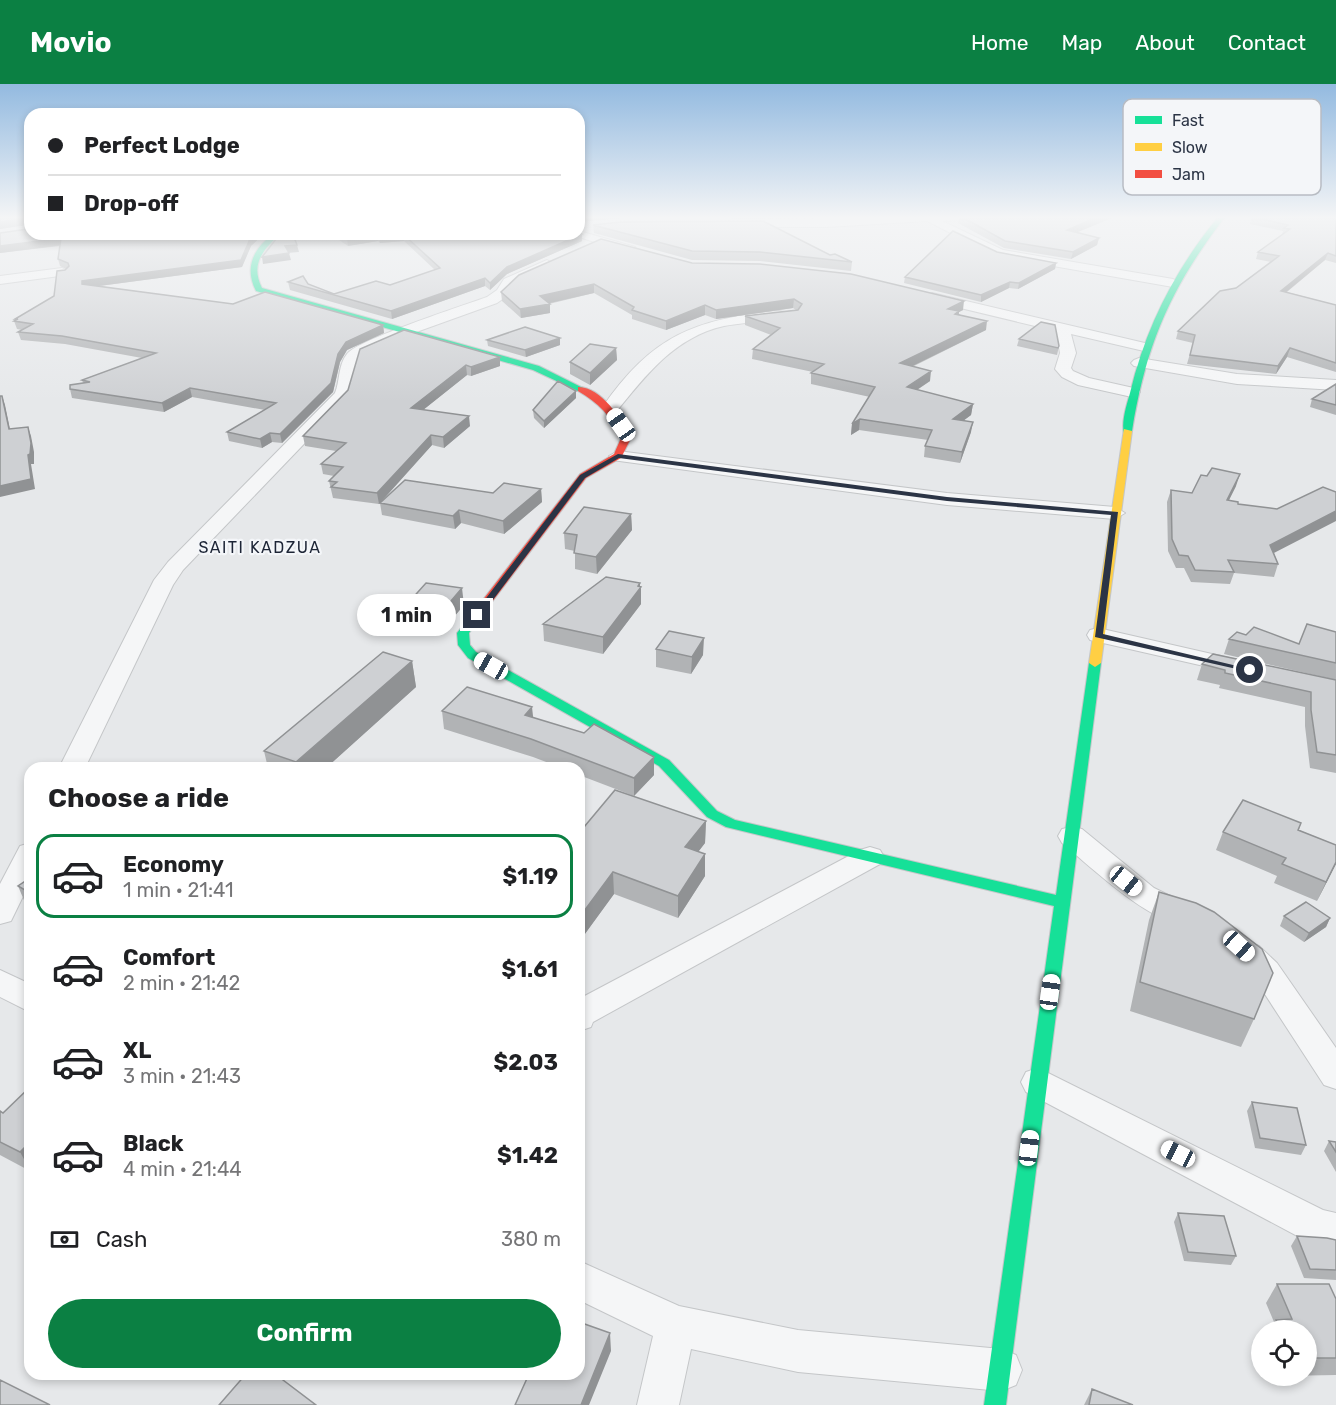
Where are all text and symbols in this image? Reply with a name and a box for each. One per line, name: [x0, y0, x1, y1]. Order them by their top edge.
text: Movio: [30, 26, 112, 59]
text: Home: [971, 30, 1028, 55]
text: Map: [1061, 30, 1102, 55]
text: About: [1135, 30, 1195, 55]
text: Contact: [1228, 30, 1306, 55]
legend: [1123, 99, 1321, 195]
text: Fast: [1172, 111, 1204, 130]
text: Perfect Lodge: [84, 132, 240, 159]
text: Slow: [1172, 138, 1208, 157]
text: Jam: [1172, 165, 1205, 184]
text: Drop-off: [84, 190, 179, 217]
car: [603, 405, 639, 445]
district label: SAITI KADZUA: [198, 538, 322, 557]
callout: 1 min: [357, 594, 456, 636]
route end: [463, 601, 490, 628]
text: 1 min: [381, 603, 432, 627]
car: [471, 649, 511, 683]
route start: [1236, 656, 1263, 683]
text: Choose a ride: [48, 782, 229, 814]
icon: car: [51, 849, 105, 903]
text: Economy: [123, 851, 224, 878]
text: $1.19: [503, 863, 558, 890]
car: [1106, 863, 1146, 899]
text: 1 min · 21:41: [123, 878, 234, 902]
car: [1220, 927, 1258, 965]
icon: car: [51, 942, 105, 996]
text: Comfort: [123, 944, 215, 971]
text: $1.61: [501, 956, 558, 983]
text: 2 min · 21:42: [123, 971, 240, 995]
car: [1039, 973, 1061, 1011]
icon: car: [51, 1035, 105, 1089]
text: XL: [123, 1037, 151, 1064]
text: $2.03: [493, 1049, 558, 1076]
text: 3 min · 21:43: [123, 1064, 241, 1088]
icon: car: [51, 1128, 105, 1182]
car: [1018, 1129, 1040, 1167]
text: Black: [123, 1130, 184, 1157]
car: [1158, 1138, 1198, 1170]
text: $1.42: [497, 1142, 558, 1169]
text: 4 min · 21:44: [123, 1157, 242, 1181]
icon: cash: [48, 1223, 81, 1256]
text: Cash: [96, 1226, 147, 1253]
text: 380 m: [501, 1227, 561, 1251]
button: Confirm: [48, 1299, 561, 1368]
map controls: [1251, 1320, 1317, 1386]
button: locate: [1251, 1320, 1317, 1386]

